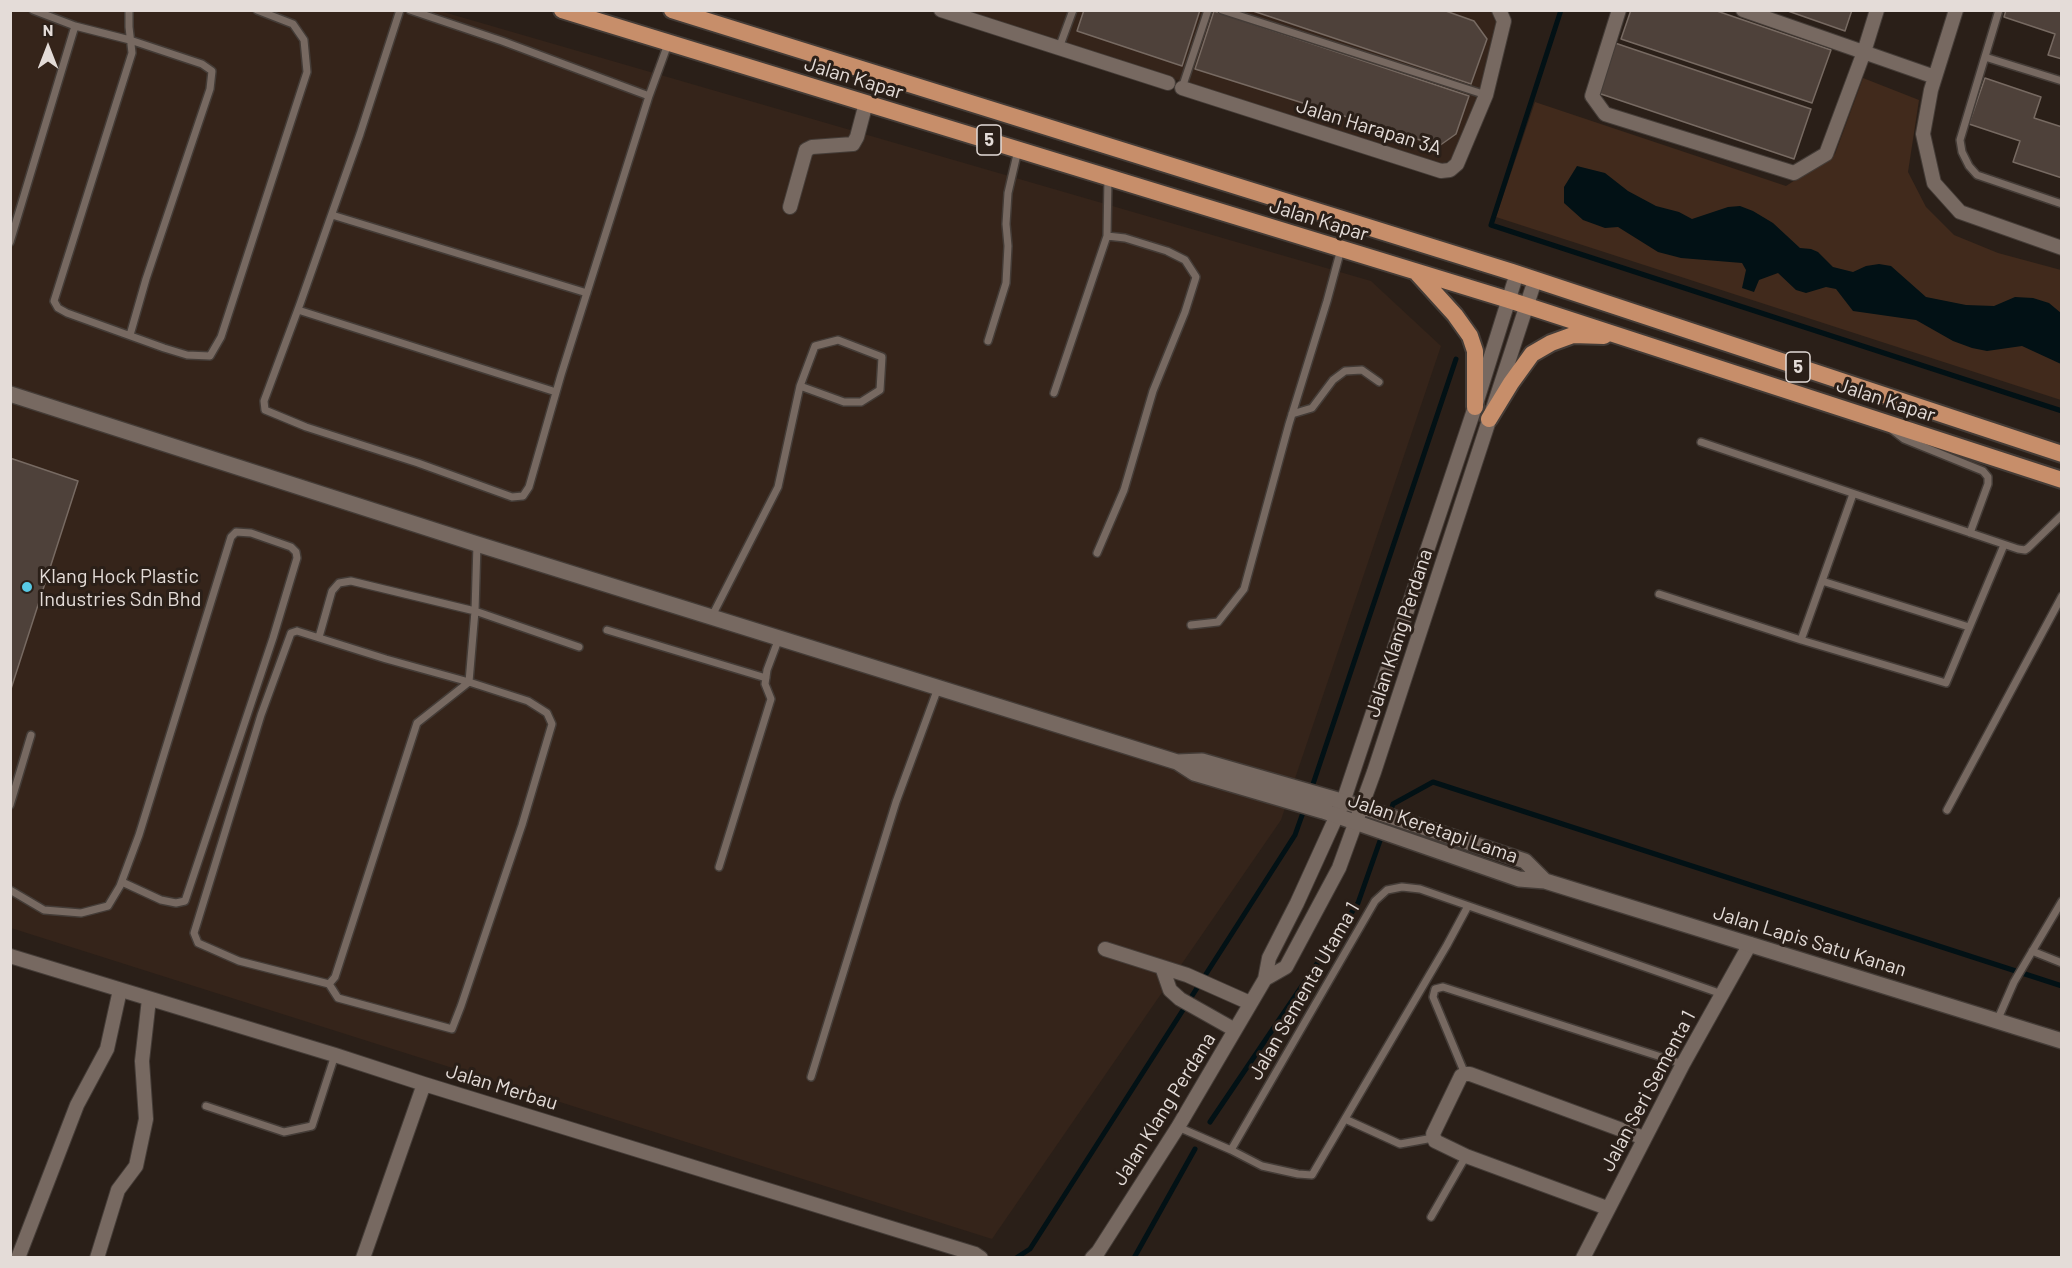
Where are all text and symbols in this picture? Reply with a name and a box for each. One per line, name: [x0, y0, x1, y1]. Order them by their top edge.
north arrow: [18, 18, 78, 78]
text: N: [43, 20, 53, 39]
street label: Jalan Kapar: [802, 52, 906, 104]
street label: Jalan Harapan 3A: [1293, 94, 1445, 160]
road number: 5: [977, 125, 1001, 155]
street label: Jalan Kapar: [1267, 194, 1371, 246]
road number: 5: [1786, 352, 1810, 382]
street label: Jalan Kapar: [1834, 373, 1938, 427]
street label: Jalan Klang Perdana: [1360, 546, 1438, 720]
place label: Klang Hock Plastic Industries Sdn Bhd: [39, 564, 201, 611]
marker: Klang Hock Plastic Industries Sdn Bhd: [20, 580, 34, 594]
street label: Jalan Keretapi Lama: [1345, 788, 1521, 868]
street label: Jalan Sementa Utama 1: [1243, 898, 1365, 1084]
street label: Jalan Lapis Satu Kanan: [1711, 900, 1909, 982]
street label: Jalan Seri Sementa 1: [1595, 1006, 1701, 1176]
street label: Jalan Klang Perdana: [1107, 1028, 1221, 1190]
street label: Jalan Merbau: [443, 1059, 561, 1115]

